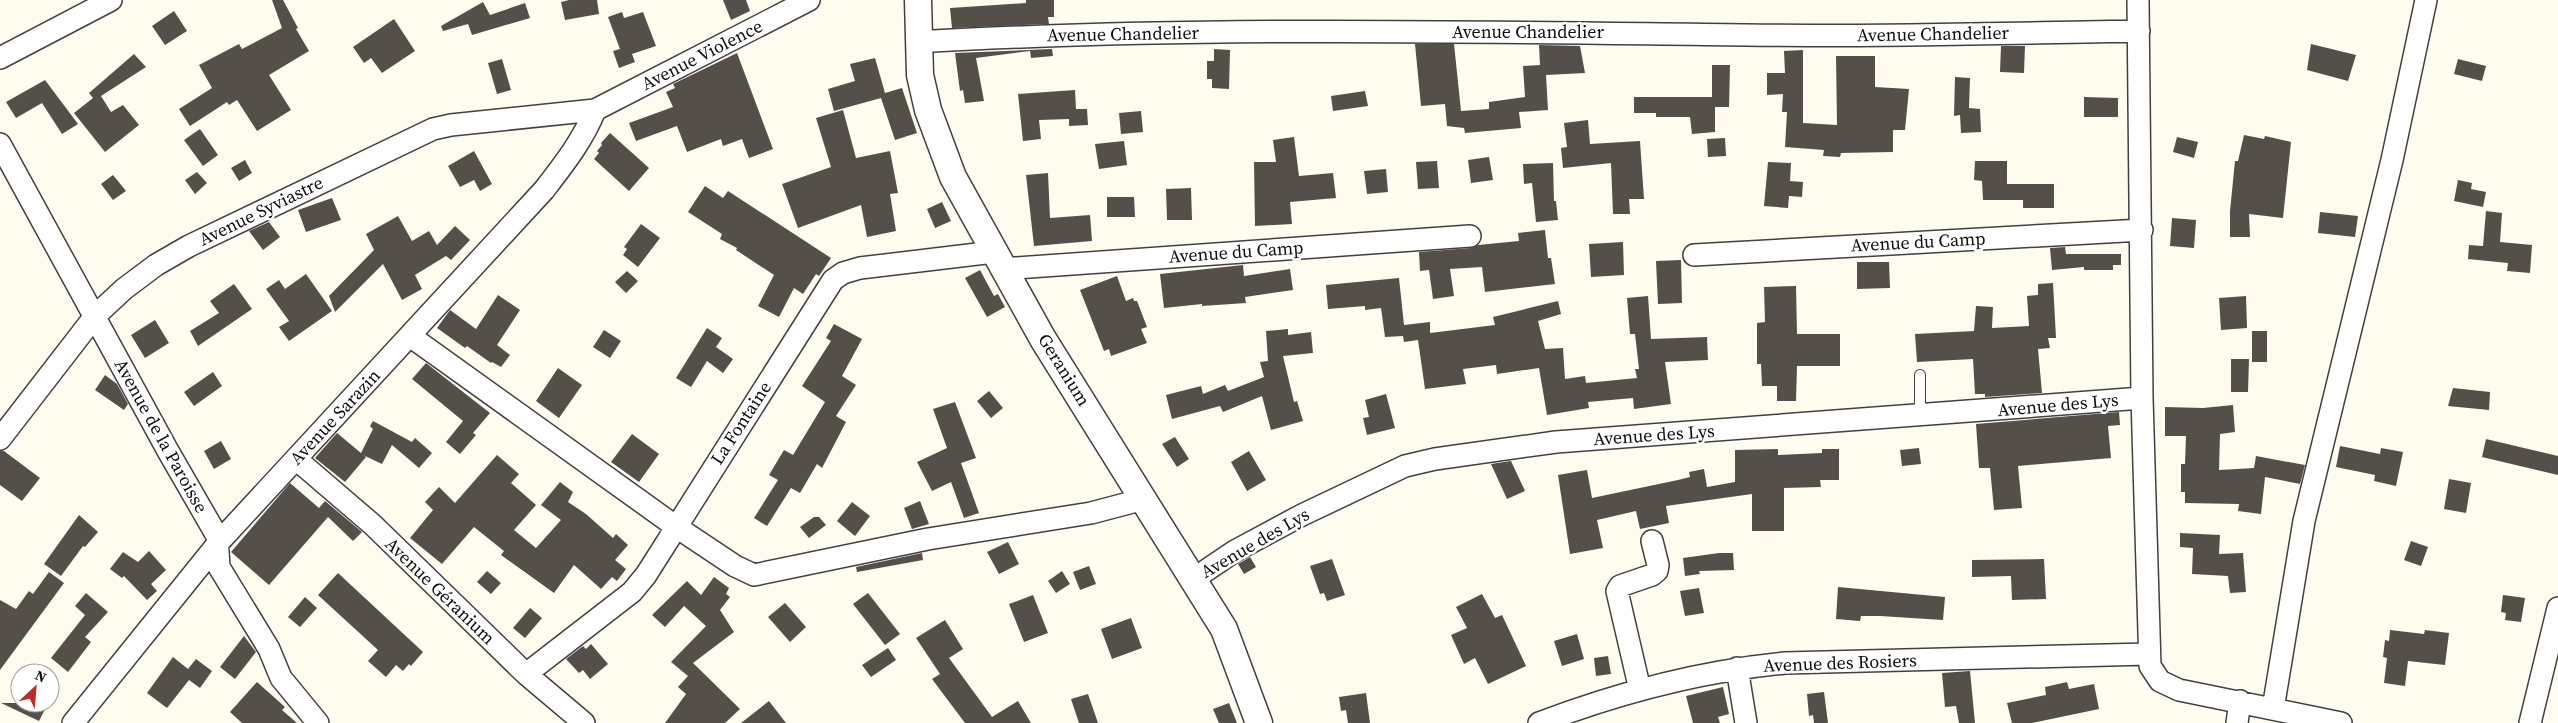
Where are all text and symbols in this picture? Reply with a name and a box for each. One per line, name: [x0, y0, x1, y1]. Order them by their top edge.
street label: Avenue Violence: [637, 13, 767, 96]
street label: Avenue Chandelier: [1452, 19, 1604, 44]
street label: Avenue Chandelier: [1047, 20, 1200, 47]
street label: Avenue Chandelier: [1857, 20, 2010, 47]
street label: Avenue Syviastre: [194, 170, 327, 251]
street label: Avenue du Camp: [1850, 225, 1986, 258]
street label: Avenue du Camp: [1168, 234, 1304, 269]
street label: Geranium: [1032, 329, 1096, 411]
street label: Avenue de la Paroisse: [109, 354, 214, 517]
street label: Avenue Sarazin: [284, 363, 386, 470]
street label: La Fontaine: [704, 376, 777, 469]
street label: Avenue des Lys: [1996, 387, 2120, 422]
street label: Avenue des Lys: [1592, 418, 1716, 451]
street label: Avenue des Lys: [1196, 501, 1314, 584]
street label: Avenue Géranium: [380, 532, 501, 650]
street label: Avenue des Rosiers: [1763, 647, 1917, 678]
north arrow: [10, 663, 60, 713]
text: N: [32, 665, 50, 688]

